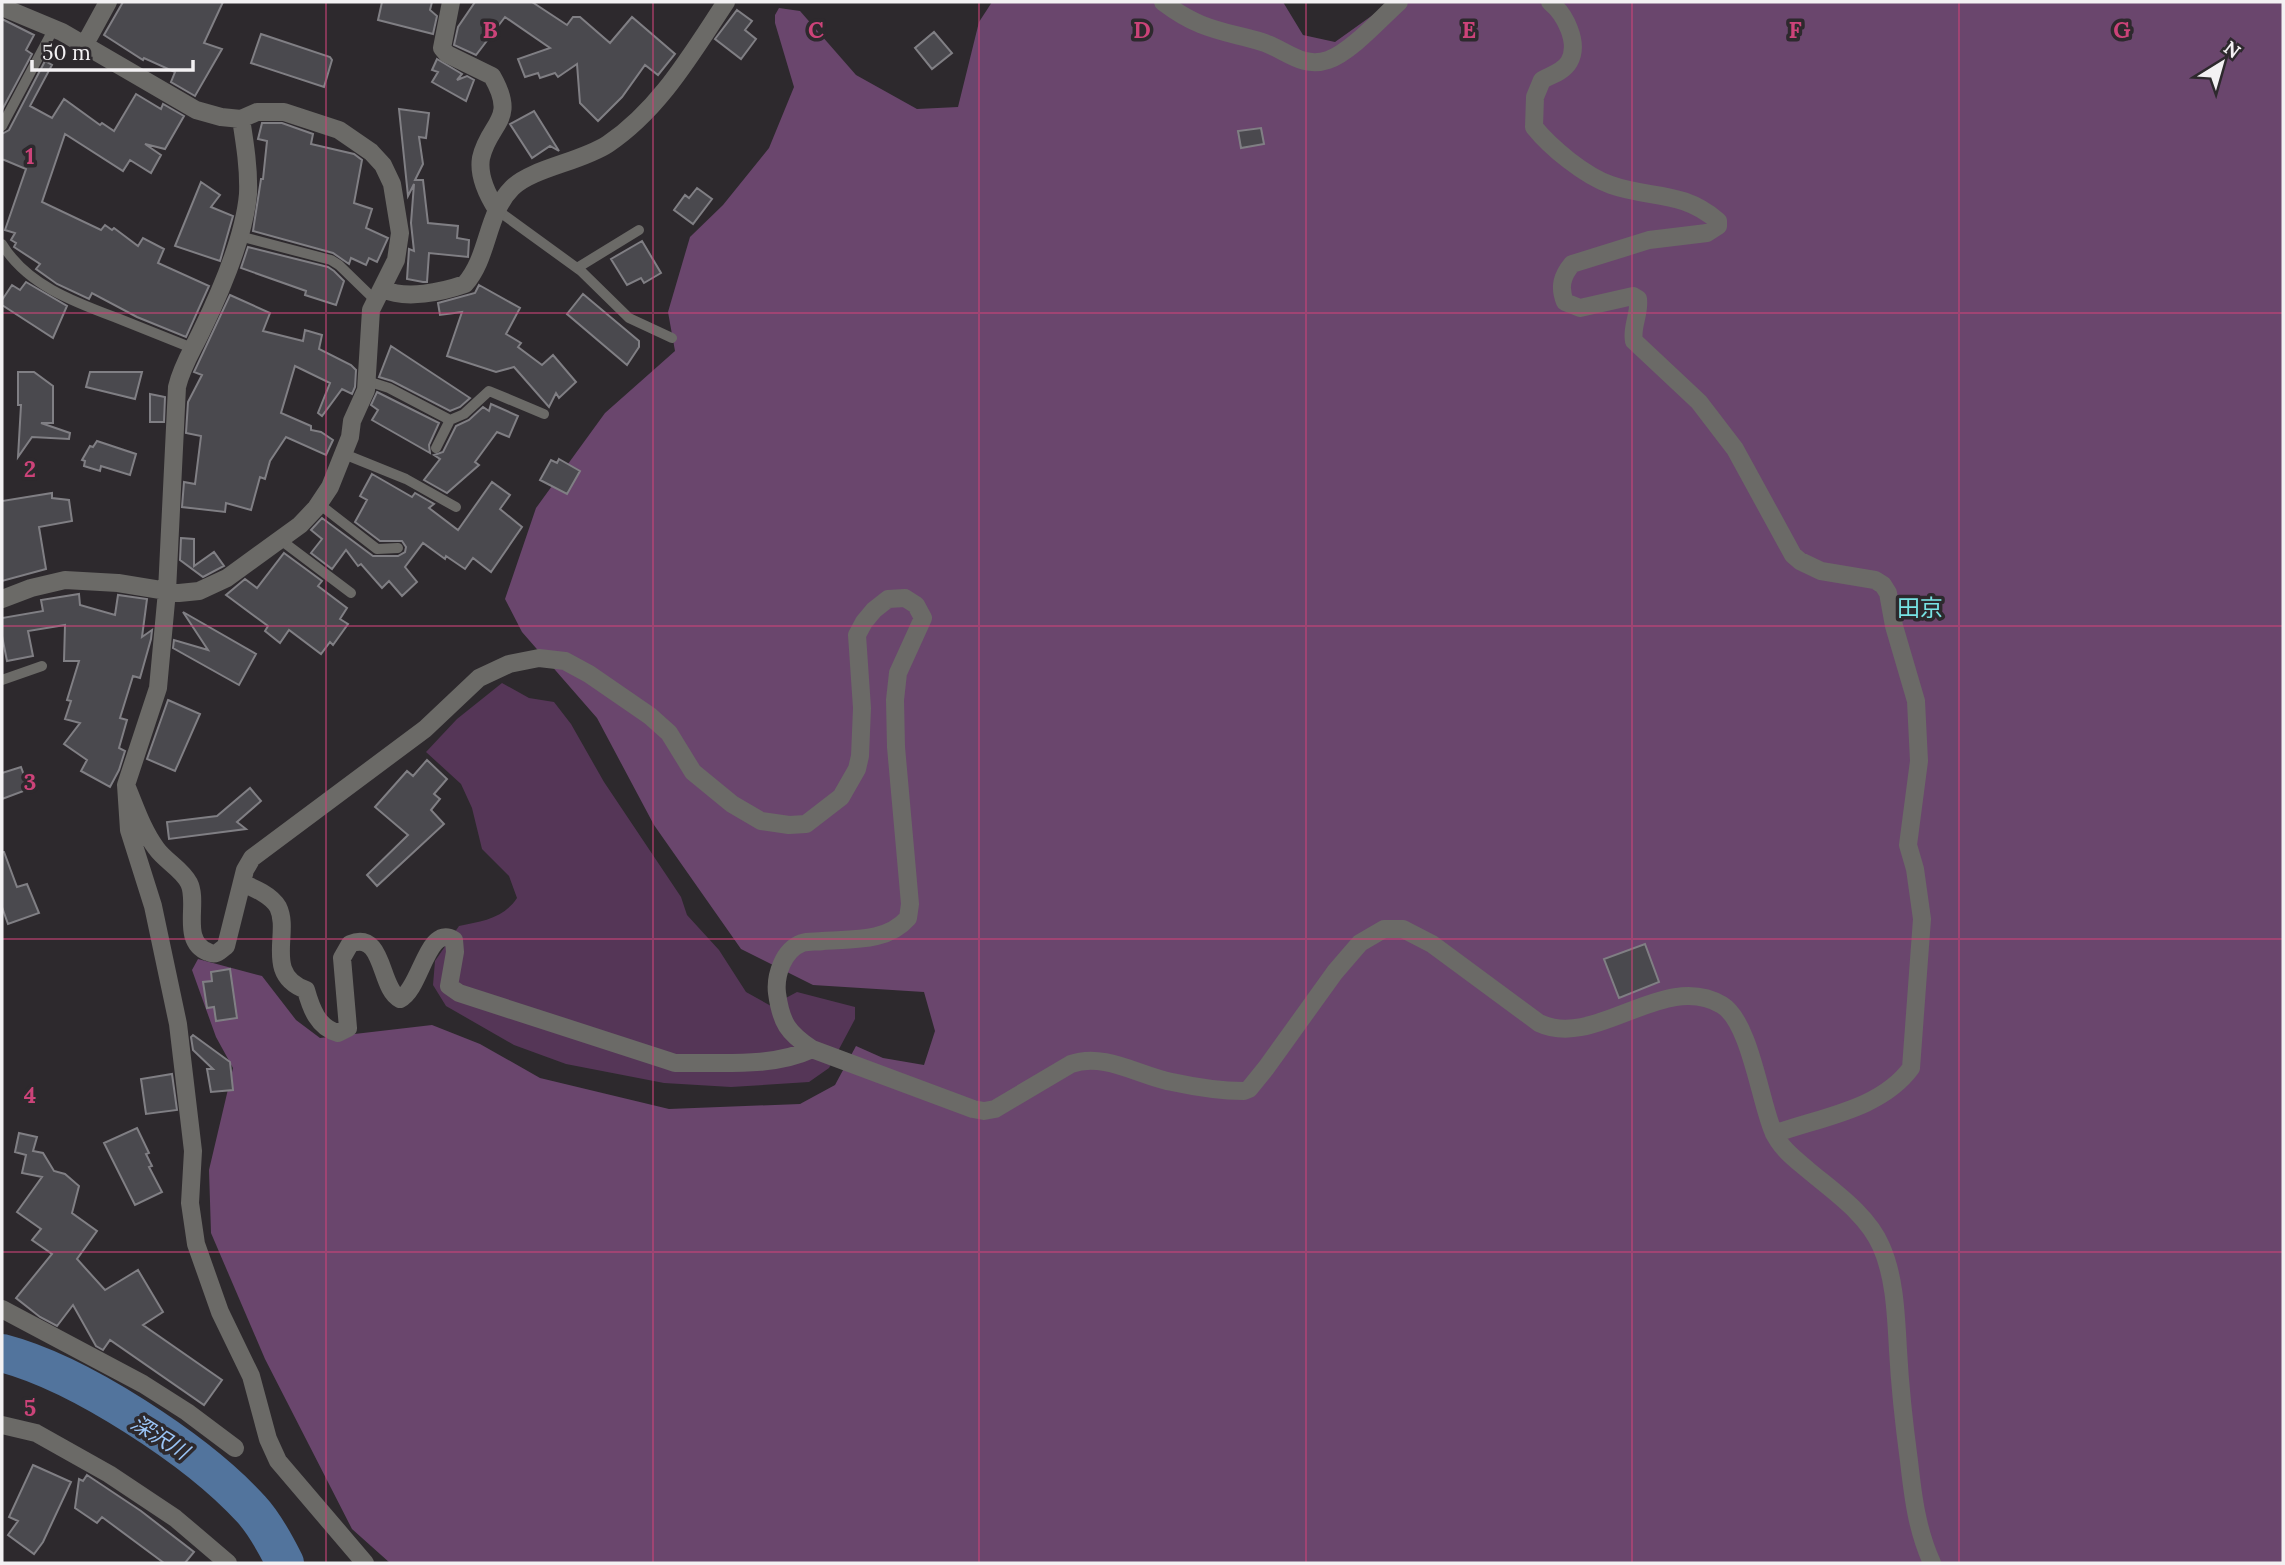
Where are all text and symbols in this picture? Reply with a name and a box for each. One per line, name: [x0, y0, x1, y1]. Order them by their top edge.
text: B: [482, 15, 498, 44]
text: C: [808, 15, 824, 44]
text: D: [1133, 15, 1151, 44]
text: E: [1462, 15, 1476, 44]
text: F: [1788, 15, 1802, 44]
text: G: [2113, 15, 2131, 44]
scale bar: [32, 28, 192, 72]
north arrow: [2187, 28, 2257, 98]
text: N: [2219, 35, 2246, 64]
text: 50 m: [42, 39, 91, 66]
text: 1: [25, 141, 35, 170]
text: 2: [24, 454, 36, 483]
district label: 田京: [1897, 593, 1943, 622]
text: 3: [24, 767, 36, 796]
text: 4: [24, 1080, 36, 1109]
text: 5: [24, 1393, 36, 1422]
water label: 深沢川: [126, 1409, 196, 1466]

